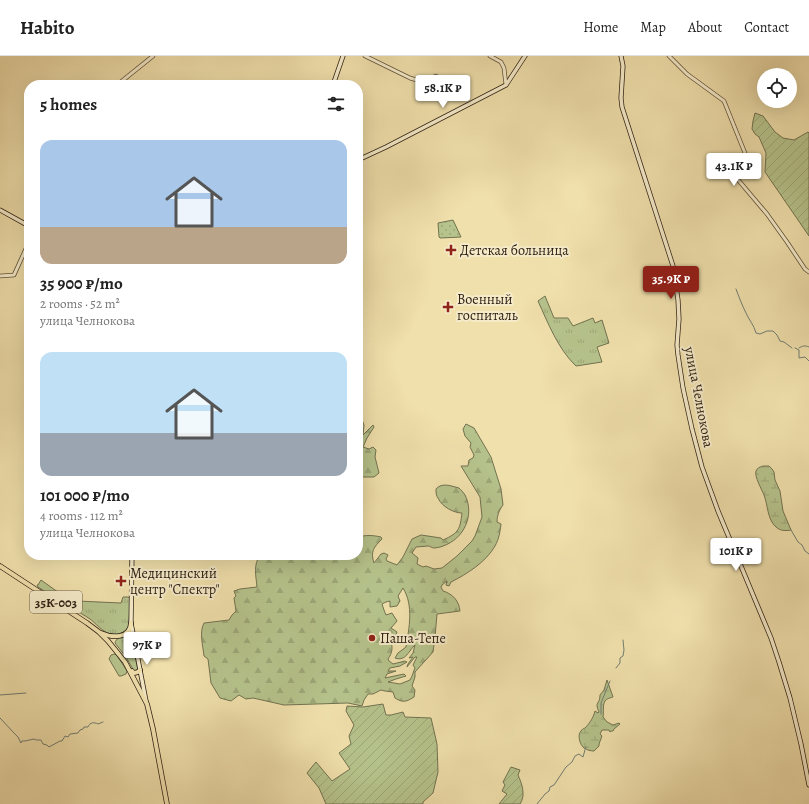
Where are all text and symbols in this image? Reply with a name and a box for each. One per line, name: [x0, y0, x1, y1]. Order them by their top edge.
text: Habito: [20, 15, 74, 41]
text: Home: [583, 18, 618, 37]
text: Map: [640, 18, 666, 37]
text: About: [688, 18, 722, 37]
text: Contact: [744, 18, 789, 37]
map controls: [757, 68, 797, 108]
button: locate: [757, 68, 797, 108]
pin: 58.1K ₽: [406, 75, 480, 109]
text: 58.1K ₽: [424, 79, 462, 96]
text: 5 homes: [40, 93, 97, 116]
icon: filters: [325, 93, 347, 115]
pin: 43.1K ₽: [697, 153, 771, 187]
text: 43.1K ₽: [715, 157, 753, 174]
icon: home: [158, 166, 230, 238]
place label: Детская больница: [460, 241, 569, 260]
marker: Детская больница: [445, 244, 457, 256]
pin: 35.9K ₽: [634, 266, 708, 300]
text: 35.9K ₽: [652, 270, 690, 287]
text: 35 900 ₽/mo: [40, 272, 123, 295]
place label: Военный госпиталь: [457, 290, 518, 325]
text: 2 rooms · 52 m²: [40, 295, 120, 312]
marker: Военный госпиталь: [442, 301, 454, 313]
text: улица Челнокова: [40, 312, 135, 329]
street label: улица Челнокова: [680, 344, 718, 450]
icon: home: [158, 378, 230, 450]
text: 101 000 ₽/mo: [40, 484, 130, 507]
text: 4 rooms · 112 m²: [40, 507, 123, 524]
text: улица Челнокова: [40, 524, 135, 541]
pin: 101K ₽: [703, 538, 769, 572]
text: 101K ₽: [719, 542, 753, 559]
place label: Медицинский центр "Спектр": [130, 564, 220, 599]
marker: Медицинский центр "Спектр": [115, 575, 127, 587]
road number: 35К-003: [30, 591, 82, 613]
place label: Паша-Тепе: [380, 629, 446, 648]
pin: 97K ₽: [119, 632, 175, 666]
marker: Паша-Тепе: [367, 633, 377, 643]
text: 97K ₽: [133, 636, 161, 653]

